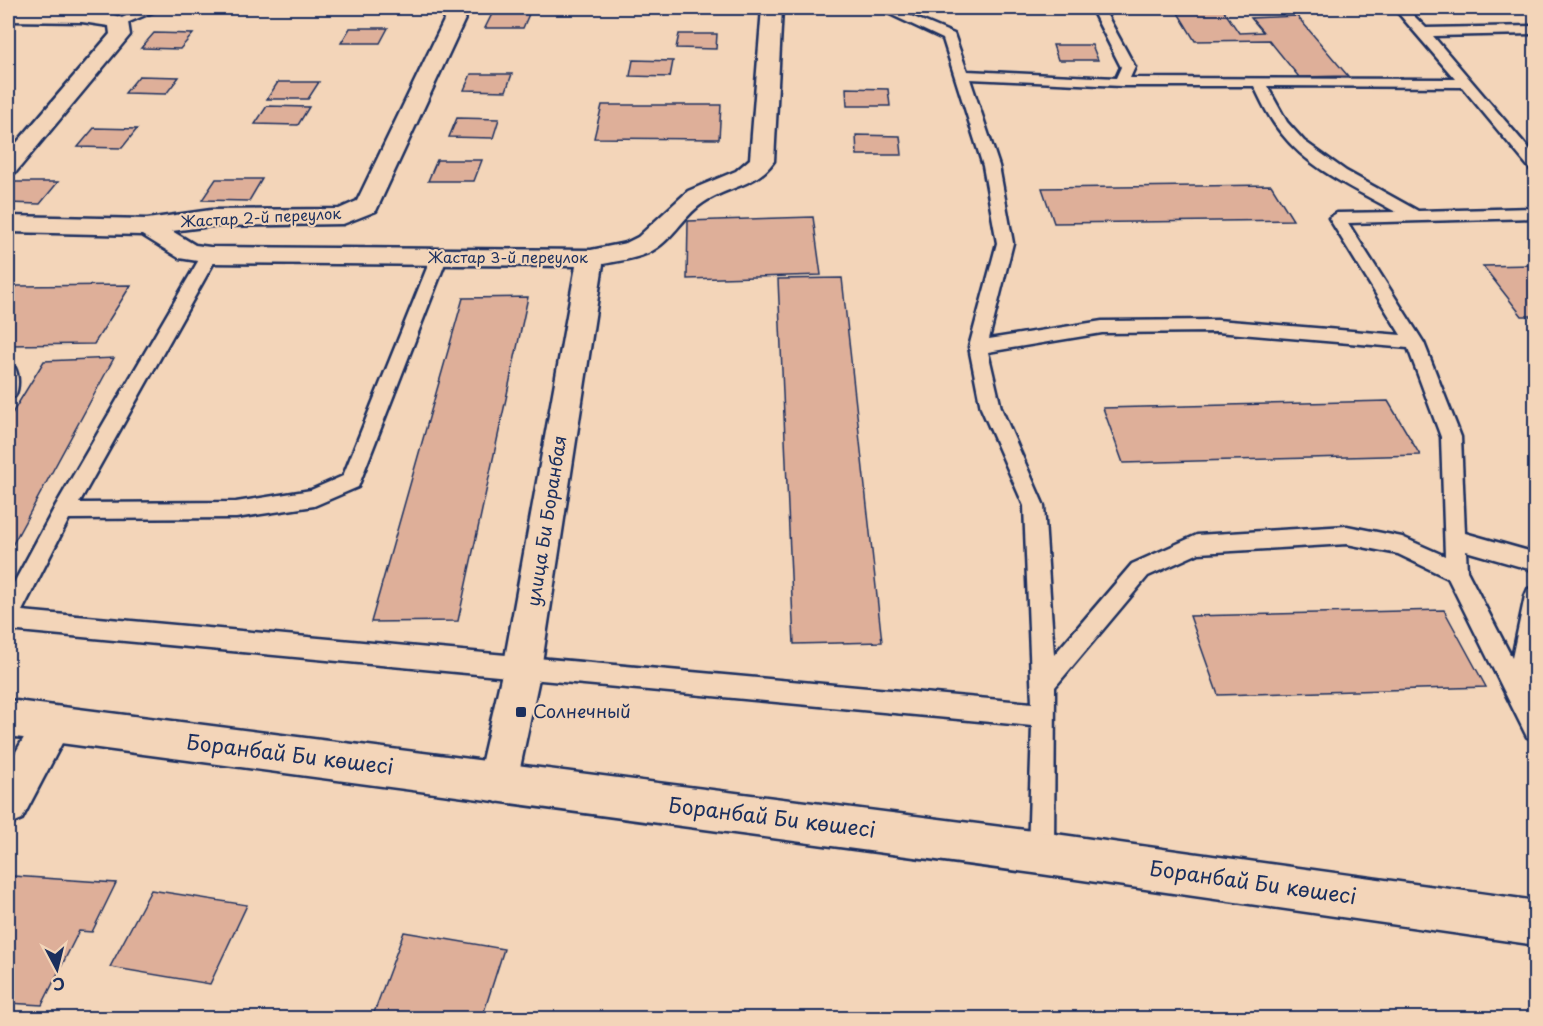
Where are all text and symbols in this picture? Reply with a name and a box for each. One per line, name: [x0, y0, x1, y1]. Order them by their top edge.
street label: Жастар 2-й переулок: [179, 201, 342, 232]
street label: Жастар 3-й переулок: [427, 245, 588, 268]
street label: улица Би Боранбая: [519, 433, 572, 608]
place label: Солнечный: [533, 697, 631, 724]
marker: Солнечный: [514, 705, 528, 719]
street label: Боранбай Би көшесі: [185, 724, 396, 782]
street label: Боранбай Би көшесі: [667, 787, 878, 845]
street label: Боранбай Би көшесі: [1148, 851, 1359, 911]
north arrow: [27, 939, 87, 999]
text: С: [52, 972, 66, 998]

